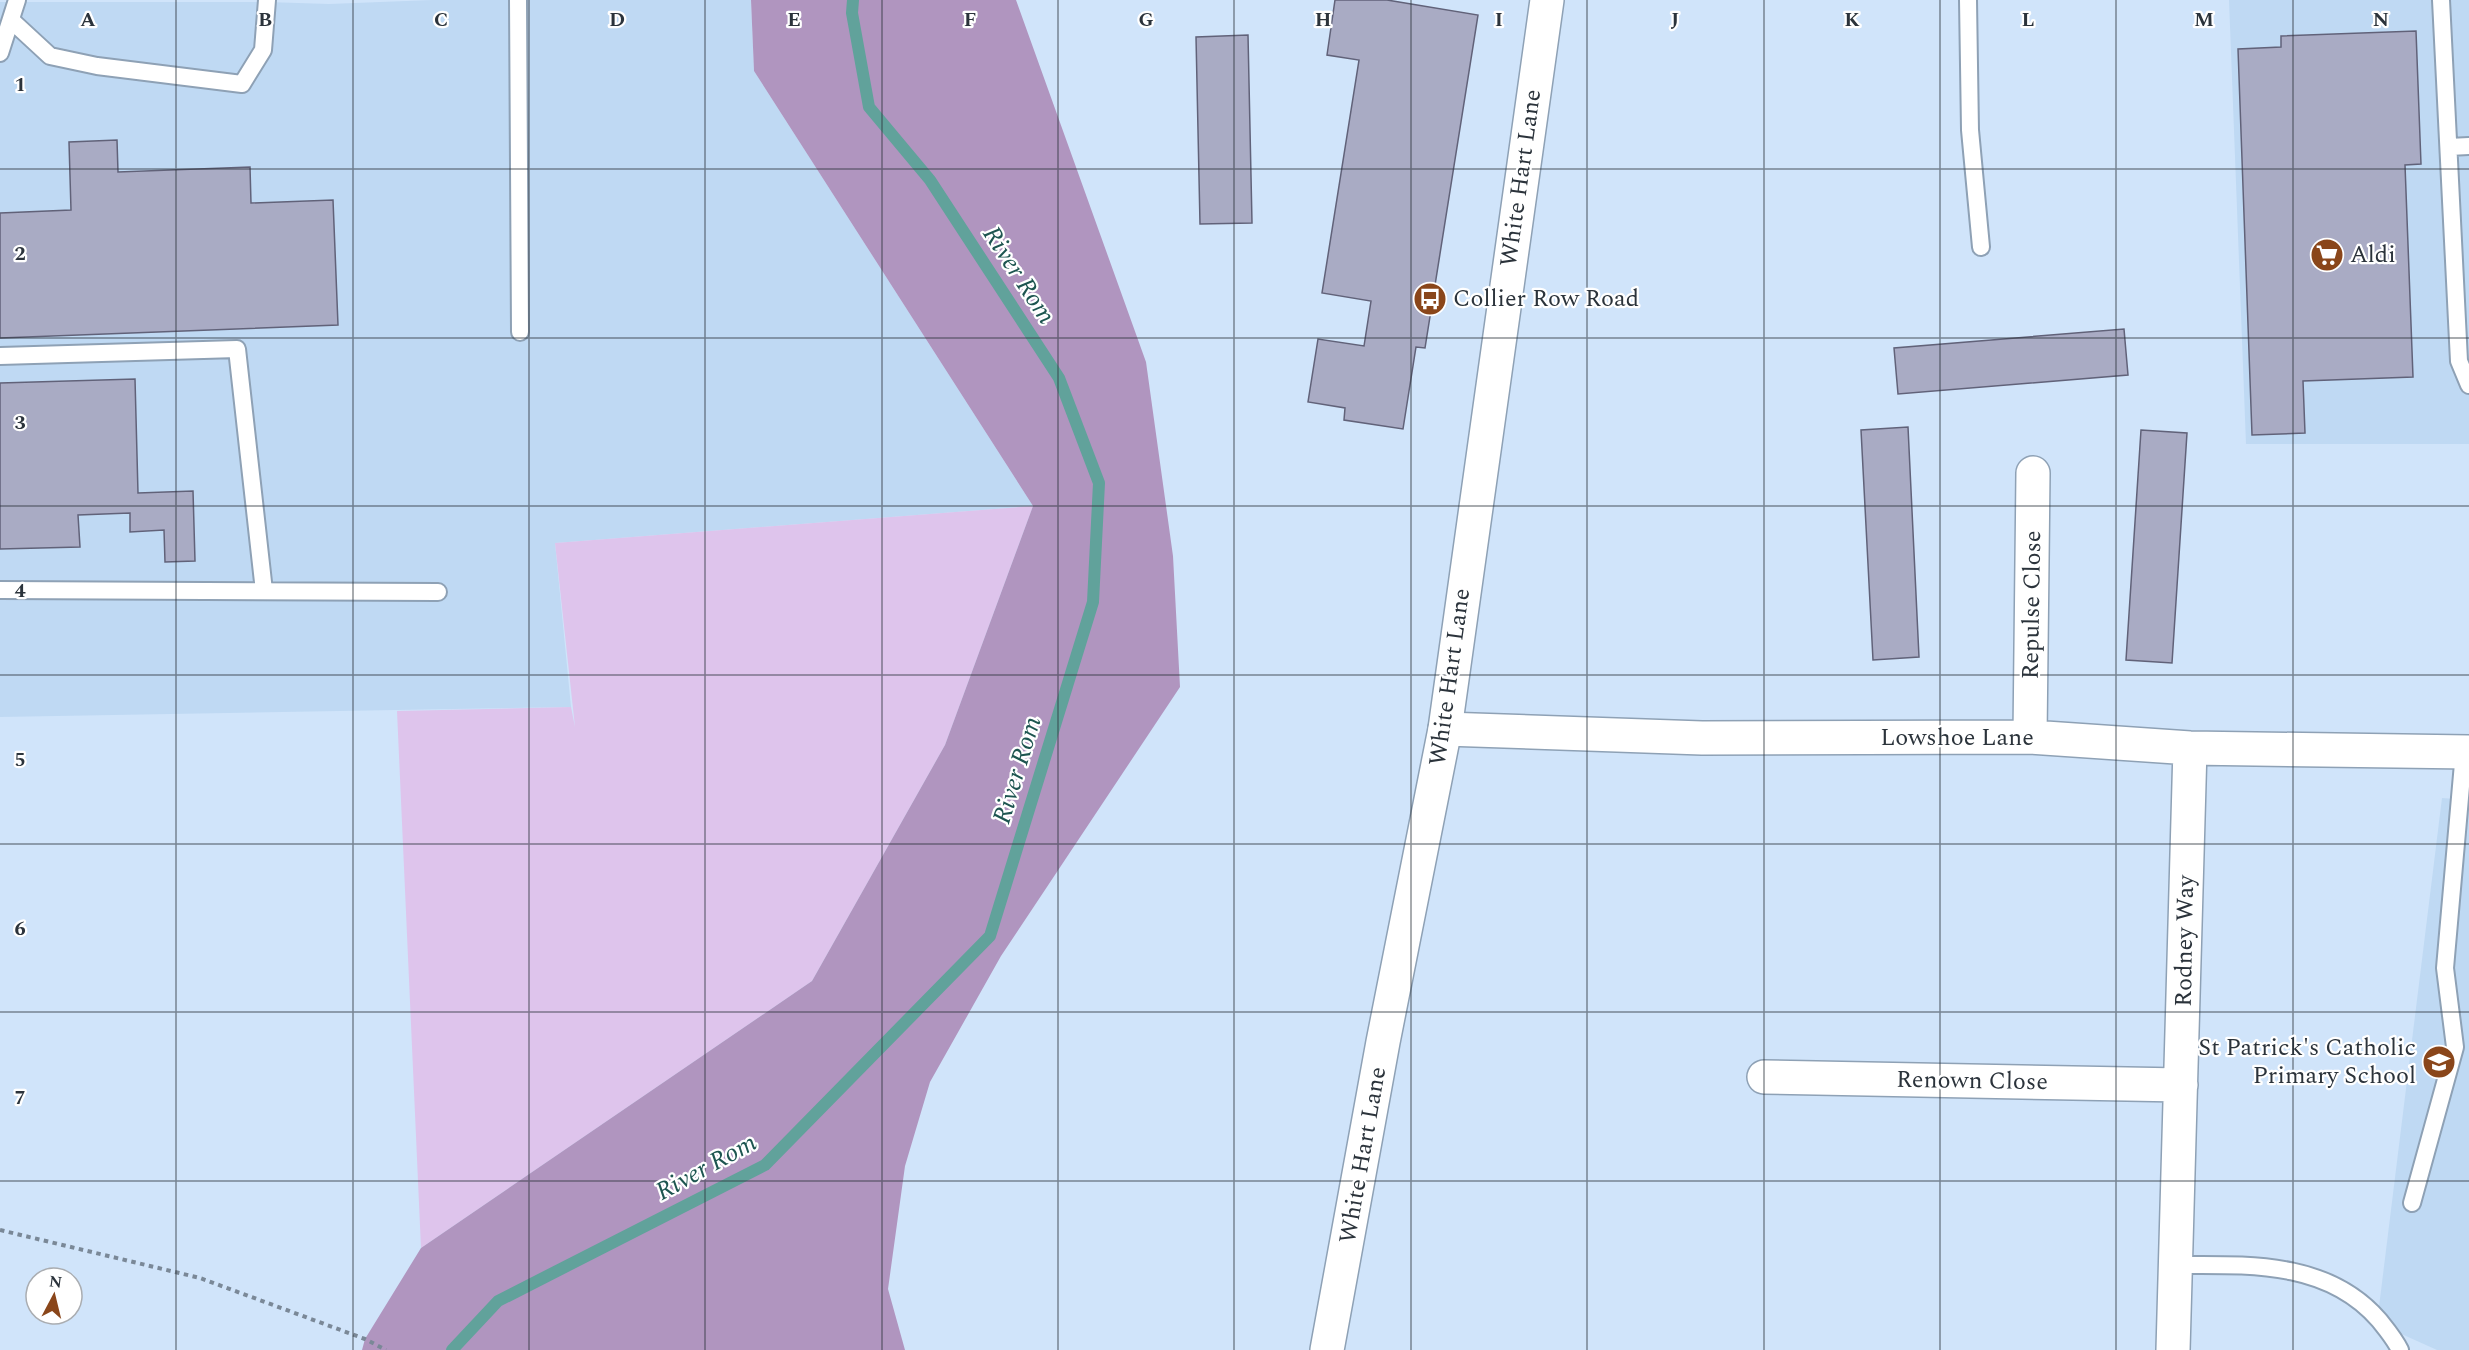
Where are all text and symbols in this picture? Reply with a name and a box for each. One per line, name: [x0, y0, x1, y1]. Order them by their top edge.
text: A: [80, 5, 96, 35]
text: B: [258, 5, 272, 35]
text: C: [434, 5, 448, 35]
text: D: [609, 5, 625, 35]
text: E: [787, 5, 801, 35]
text: F: [964, 5, 976, 35]
text: G: [1138, 5, 1154, 35]
text: H: [1315, 5, 1331, 35]
text: I: [1495, 5, 1503, 35]
text: J: [1671, 5, 1679, 35]
text: K: [1844, 5, 1860, 35]
text: L: [2022, 5, 2034, 35]
text: M: [2194, 5, 2214, 35]
text: N: [2373, 5, 2389, 35]
text: 1: [14, 70, 26, 100]
street label: White Hart Lane: [1491, 87, 1551, 269]
water label: River Rom: [972, 218, 1066, 332]
supermarket icon: Aldi: [2309, 237, 2345, 273]
place label: Aldi: [2350, 237, 2396, 273]
text: 2: [14, 239, 26, 269]
bus stop icon: Collier Row Road: [1412, 281, 1448, 317]
place label: Collier Row Road: [1453, 281, 1639, 317]
text: 3: [14, 408, 26, 438]
street label: Repulse Close: [2013, 530, 2051, 680]
text: 4: [14, 576, 26, 606]
street label: White Hart Lane: [1420, 586, 1480, 768]
water label: River Rom: [982, 711, 1052, 829]
street label: Lowshoe Lane: [1880, 720, 2034, 756]
text: 5: [14, 745, 26, 775]
street label: Rodney Way: [2166, 873, 2204, 1007]
text: 6: [14, 914, 26, 944]
place label: St Patrick's Catholic Primary School: [2198, 1030, 2416, 1094]
school or university icon: St Patrick's Catholic Primary School: [2421, 1044, 2457, 1080]
street label: Renown Close: [1896, 1062, 2048, 1100]
street label: White Hart Lane: [1330, 1064, 1396, 1246]
text: 7: [14, 1083, 26, 1113]
water label: River Rom: [648, 1123, 764, 1211]
north arrow: [24, 1266, 84, 1326]
text: N: [48, 1269, 64, 1295]

